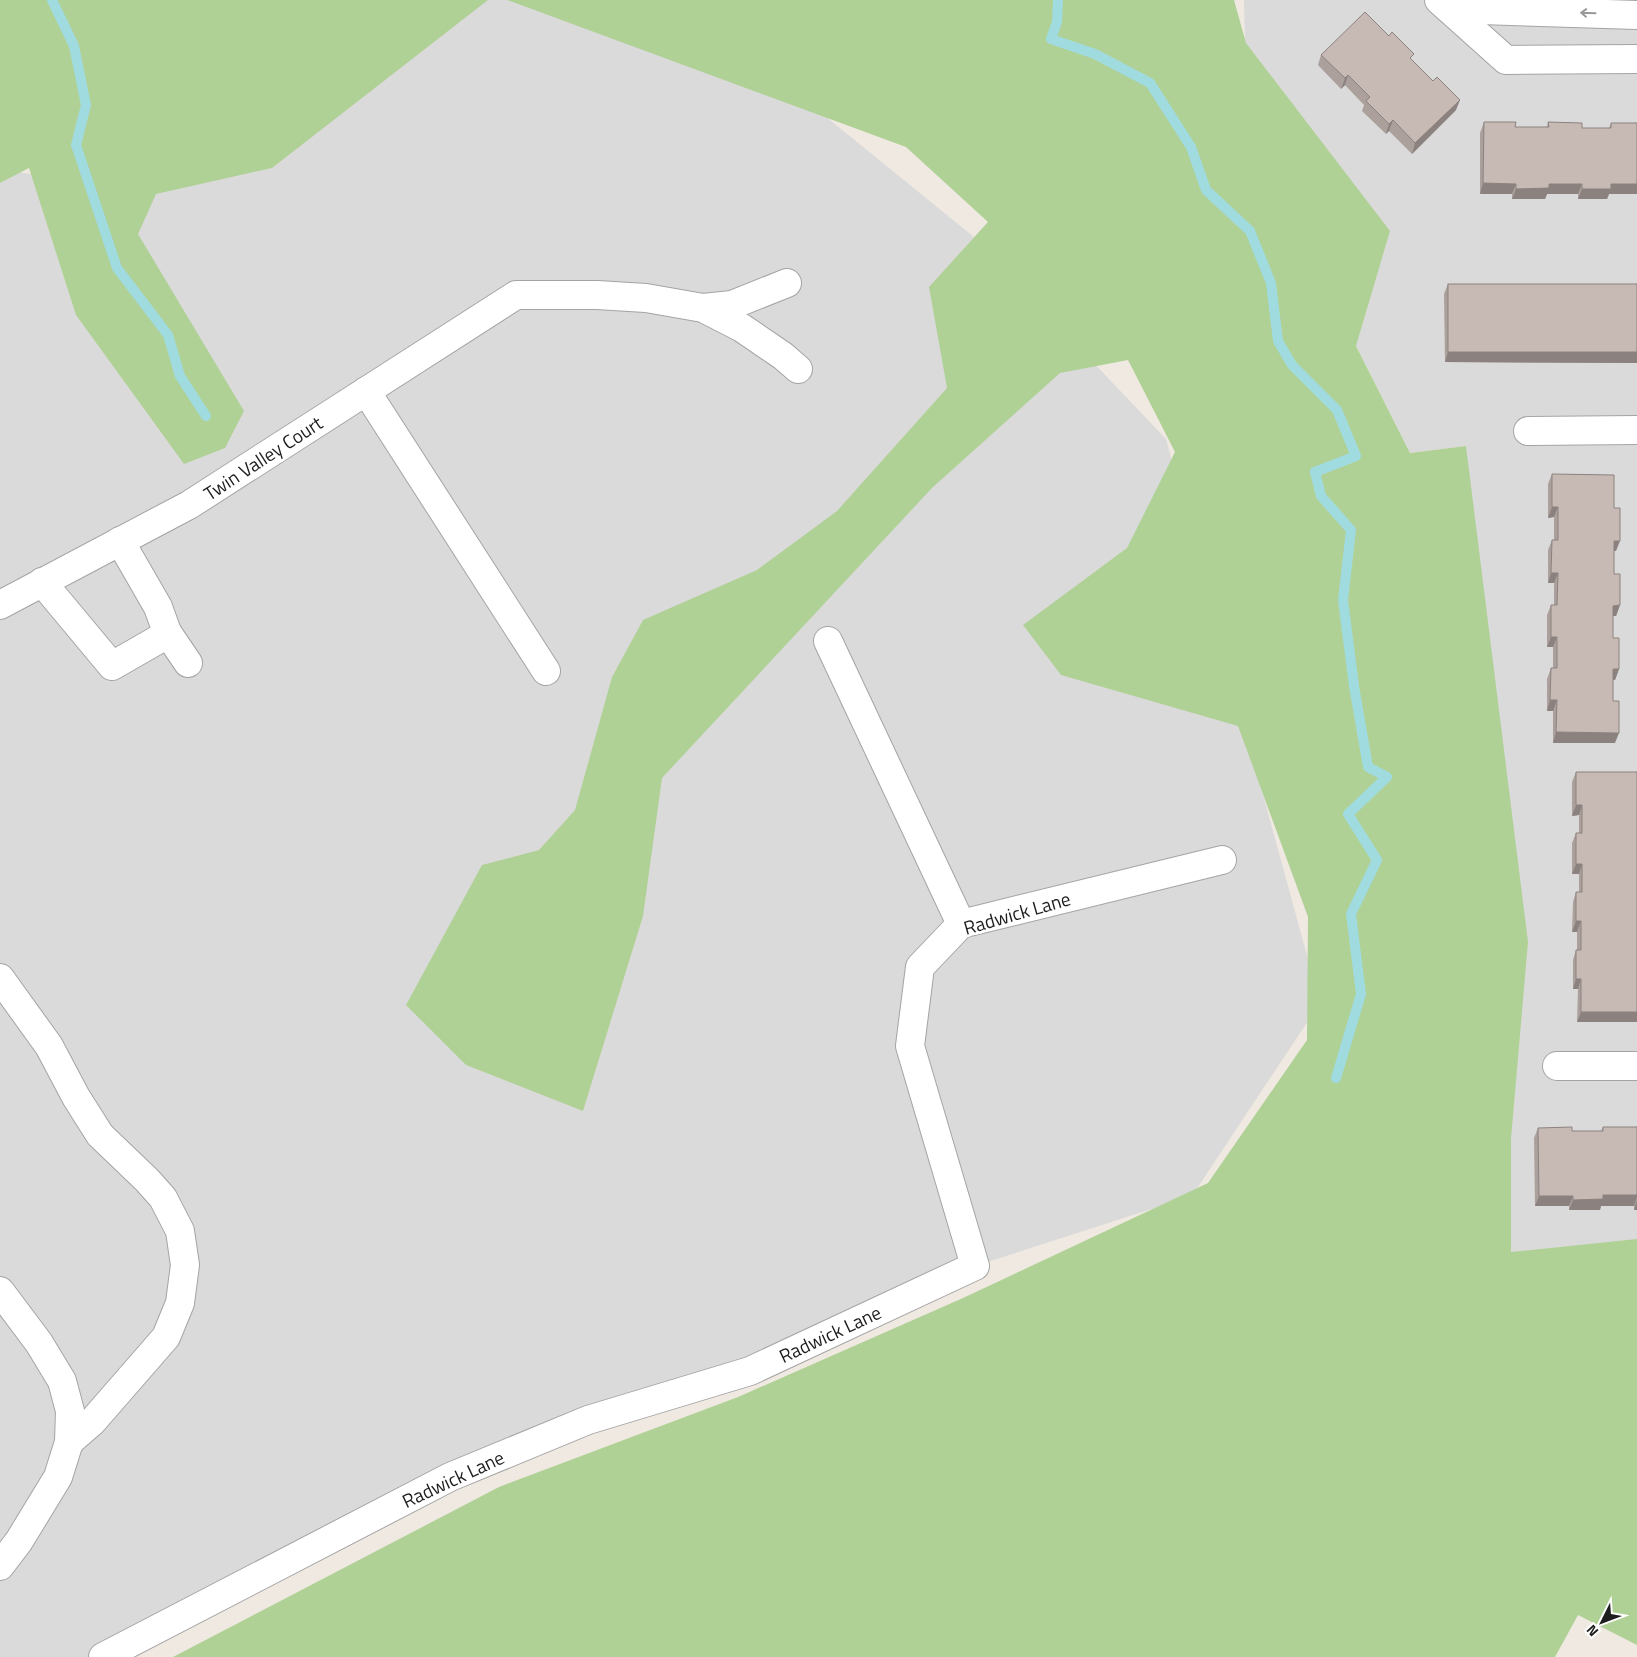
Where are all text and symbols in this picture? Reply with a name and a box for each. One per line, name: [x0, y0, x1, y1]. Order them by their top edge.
one-way arrow: [1581, 8, 1597, 18]
street label: Twin Valley Court: [197, 408, 328, 507]
street label: Radwick Lane: [960, 883, 1074, 942]
street label: Radwick Lane: [774, 1297, 886, 1370]
street label: Radwick Lane: [397, 1442, 509, 1515]
north arrow: [1577, 1597, 1627, 1647]
text: N: [1581, 1620, 1603, 1642]

